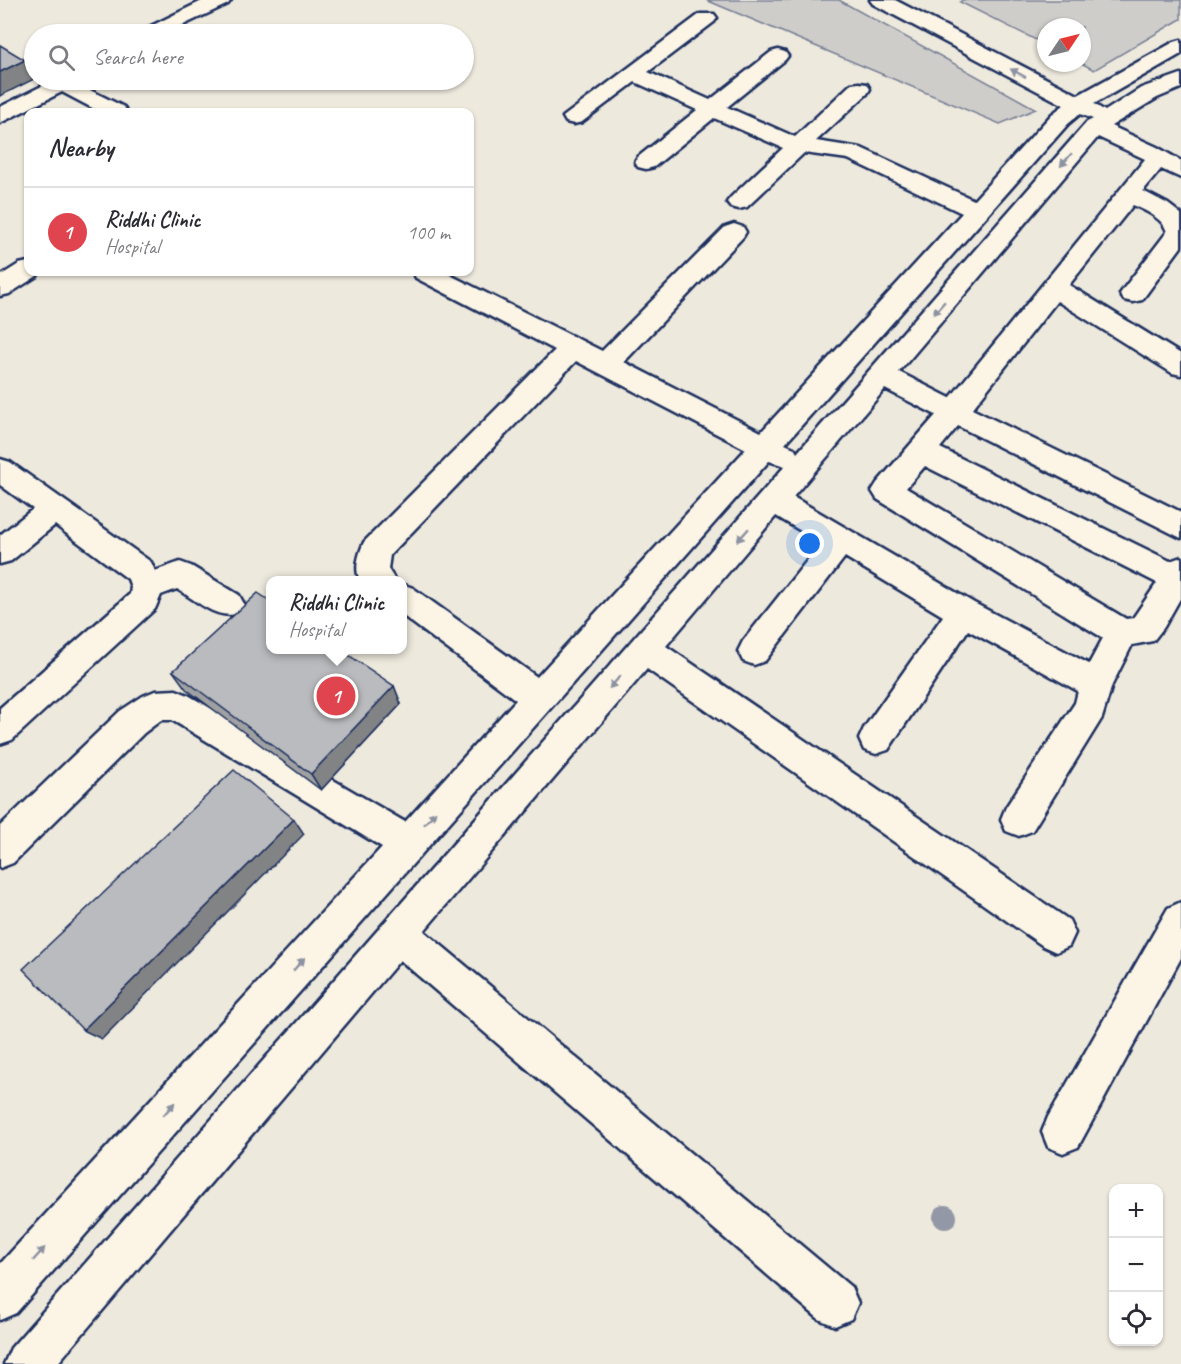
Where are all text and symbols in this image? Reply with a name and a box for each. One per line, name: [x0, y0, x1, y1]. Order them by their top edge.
north arrow: [1037, 18, 1091, 72]
search box: [24, 24, 474, 90]
icon: search: [45, 41, 78, 74]
text: Search here: [93, 43, 183, 71]
one-way arrow: [1009, 68, 1026, 78]
text: Nearby: [48, 131, 113, 164]
one-way arrow: [1060, 152, 1073, 167]
text: Riddhi Clinic: [105, 206, 200, 234]
text: 1: [63, 220, 72, 245]
text: 100 m: [407, 220, 450, 245]
text: Hospital: [105, 234, 160, 259]
one-way arrow: [933, 300, 946, 315]
one-way arrow: [737, 527, 750, 542]
your location: [795, 529, 824, 558]
popup: [266, 576, 407, 654]
text: Riddhi Clinic: [289, 589, 384, 617]
text: Hospital: [289, 617, 343, 642]
pin: 1: [316, 674, 356, 718]
one-way arrow: [609, 674, 622, 689]
one-way arrow: [423, 811, 437, 826]
one-way arrow: [292, 957, 306, 971]
one-way arrow: [162, 1102, 175, 1117]
map controls: [1109, 1184, 1163, 1346]
button: +: [1109, 1184, 1163, 1238]
button: −: [1109, 1238, 1163, 1292]
one-way arrow: [32, 1247, 45, 1262]
button: locate: [1109, 1292, 1163, 1346]

